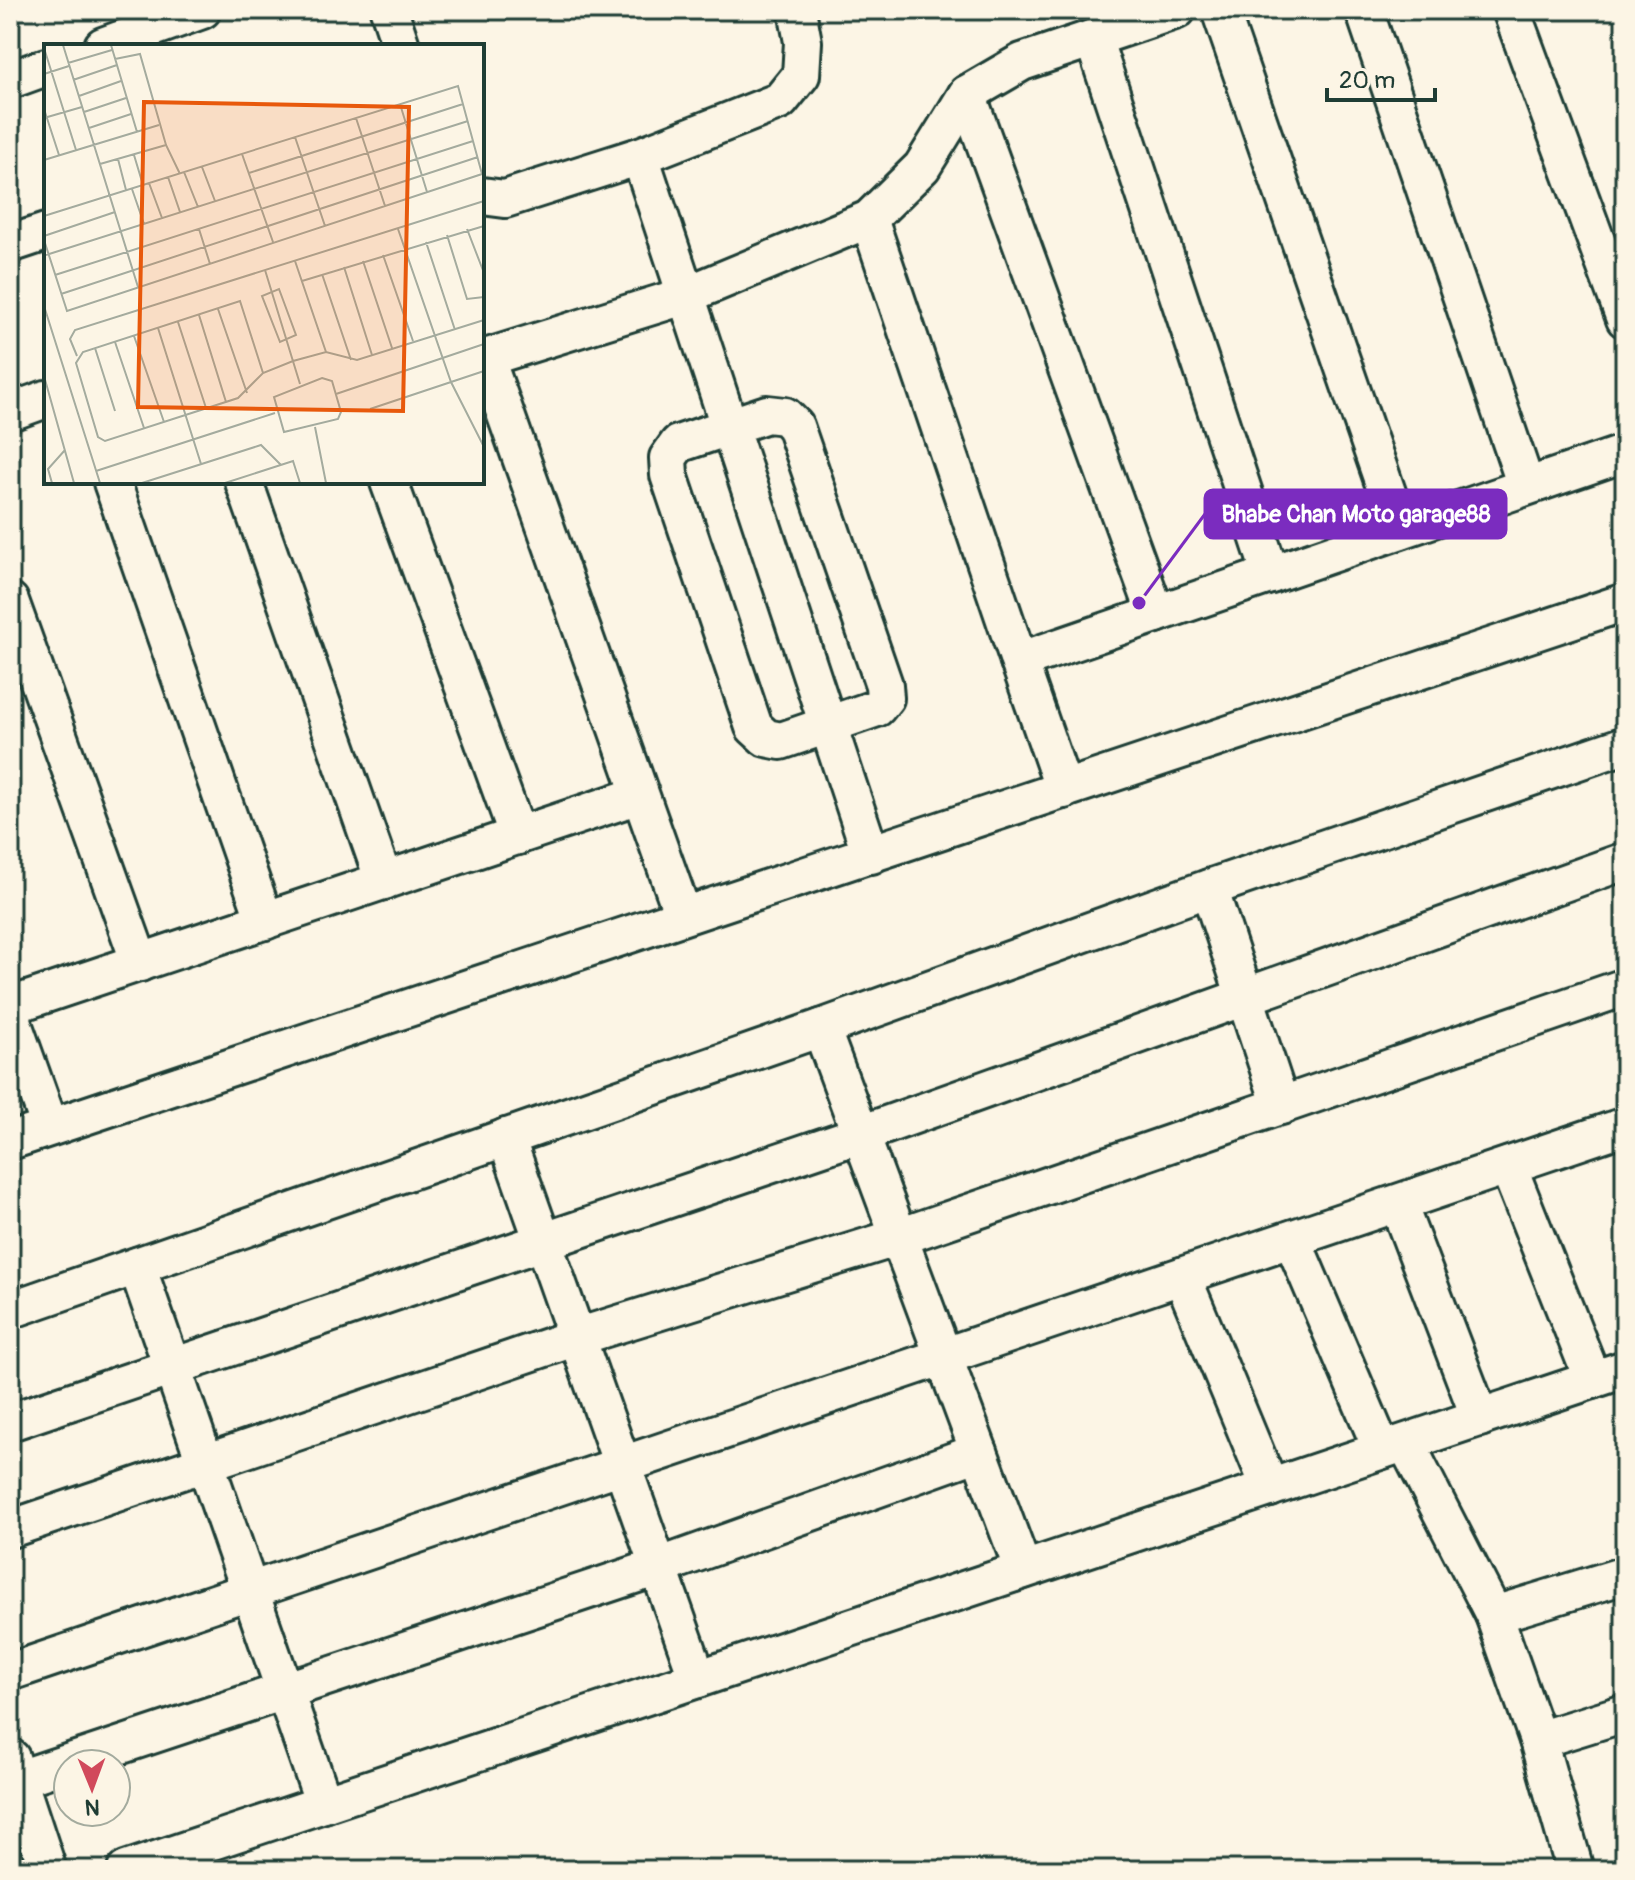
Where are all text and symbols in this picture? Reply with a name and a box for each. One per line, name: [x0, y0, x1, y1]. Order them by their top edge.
inset map: [44, 44, 484, 484]
scale bar: [1327, 52, 1435, 102]
text: 20 m: [1339, 66, 1395, 95]
callout: Bhabe Chan Moto garage88: [1205, 490, 1506, 538]
text: Bhabe Chan Moto garage88: [1221, 500, 1491, 529]
north arrow: [52, 1748, 132, 1828]
text: N: [85, 1793, 100, 1821]

